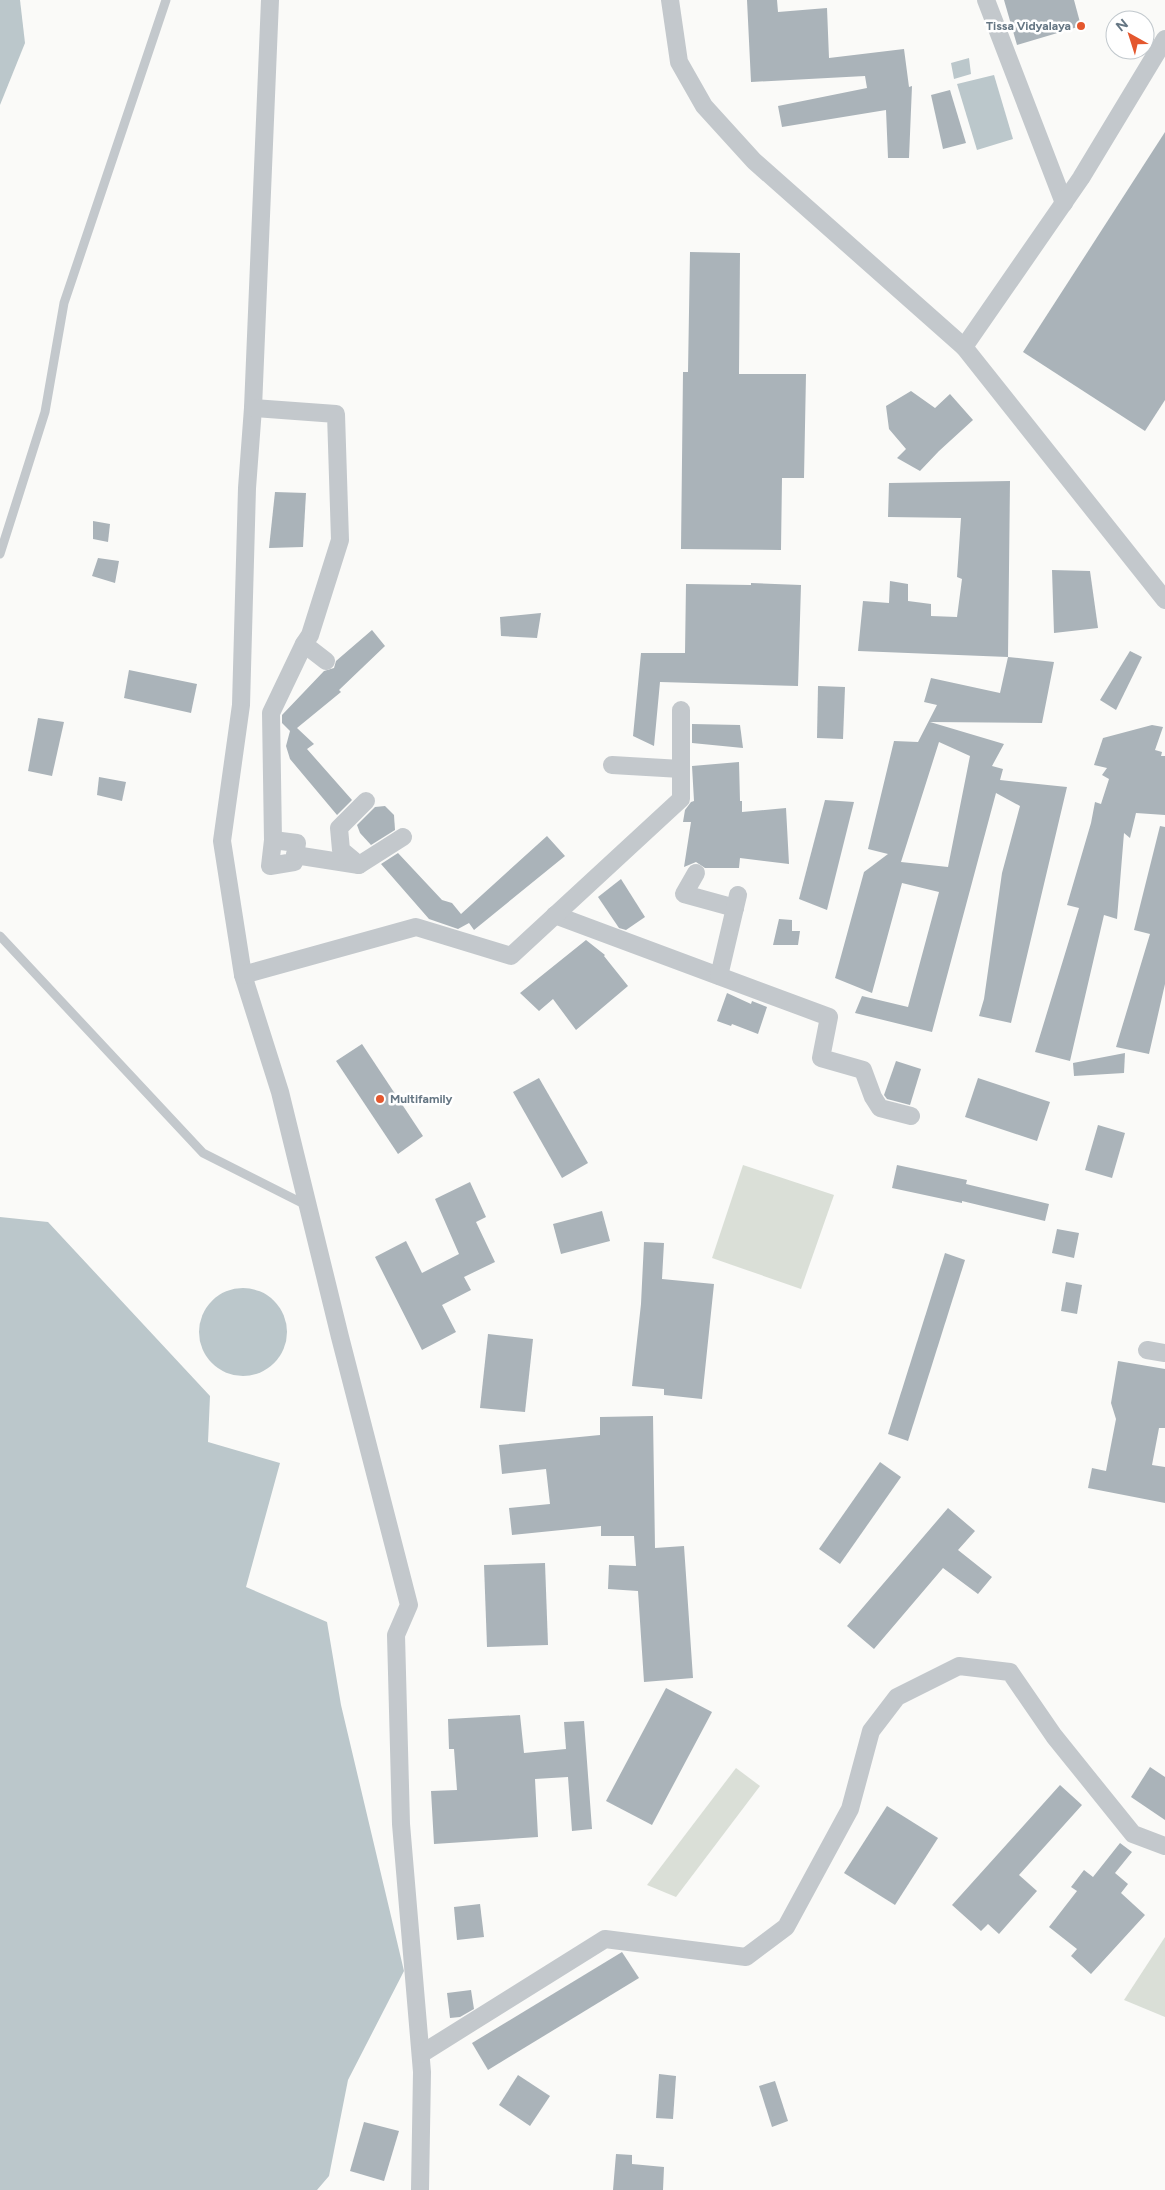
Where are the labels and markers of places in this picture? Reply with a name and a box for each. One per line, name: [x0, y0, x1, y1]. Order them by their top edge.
place label: Tissa Vidyalaya: [986, 19, 1071, 33]
marker: Tissa Vidyalaya: [1075, 20, 1087, 32]
place label: Multifamily: [390, 1092, 453, 1106]
marker: Multifamily: [374, 1093, 386, 1105]

